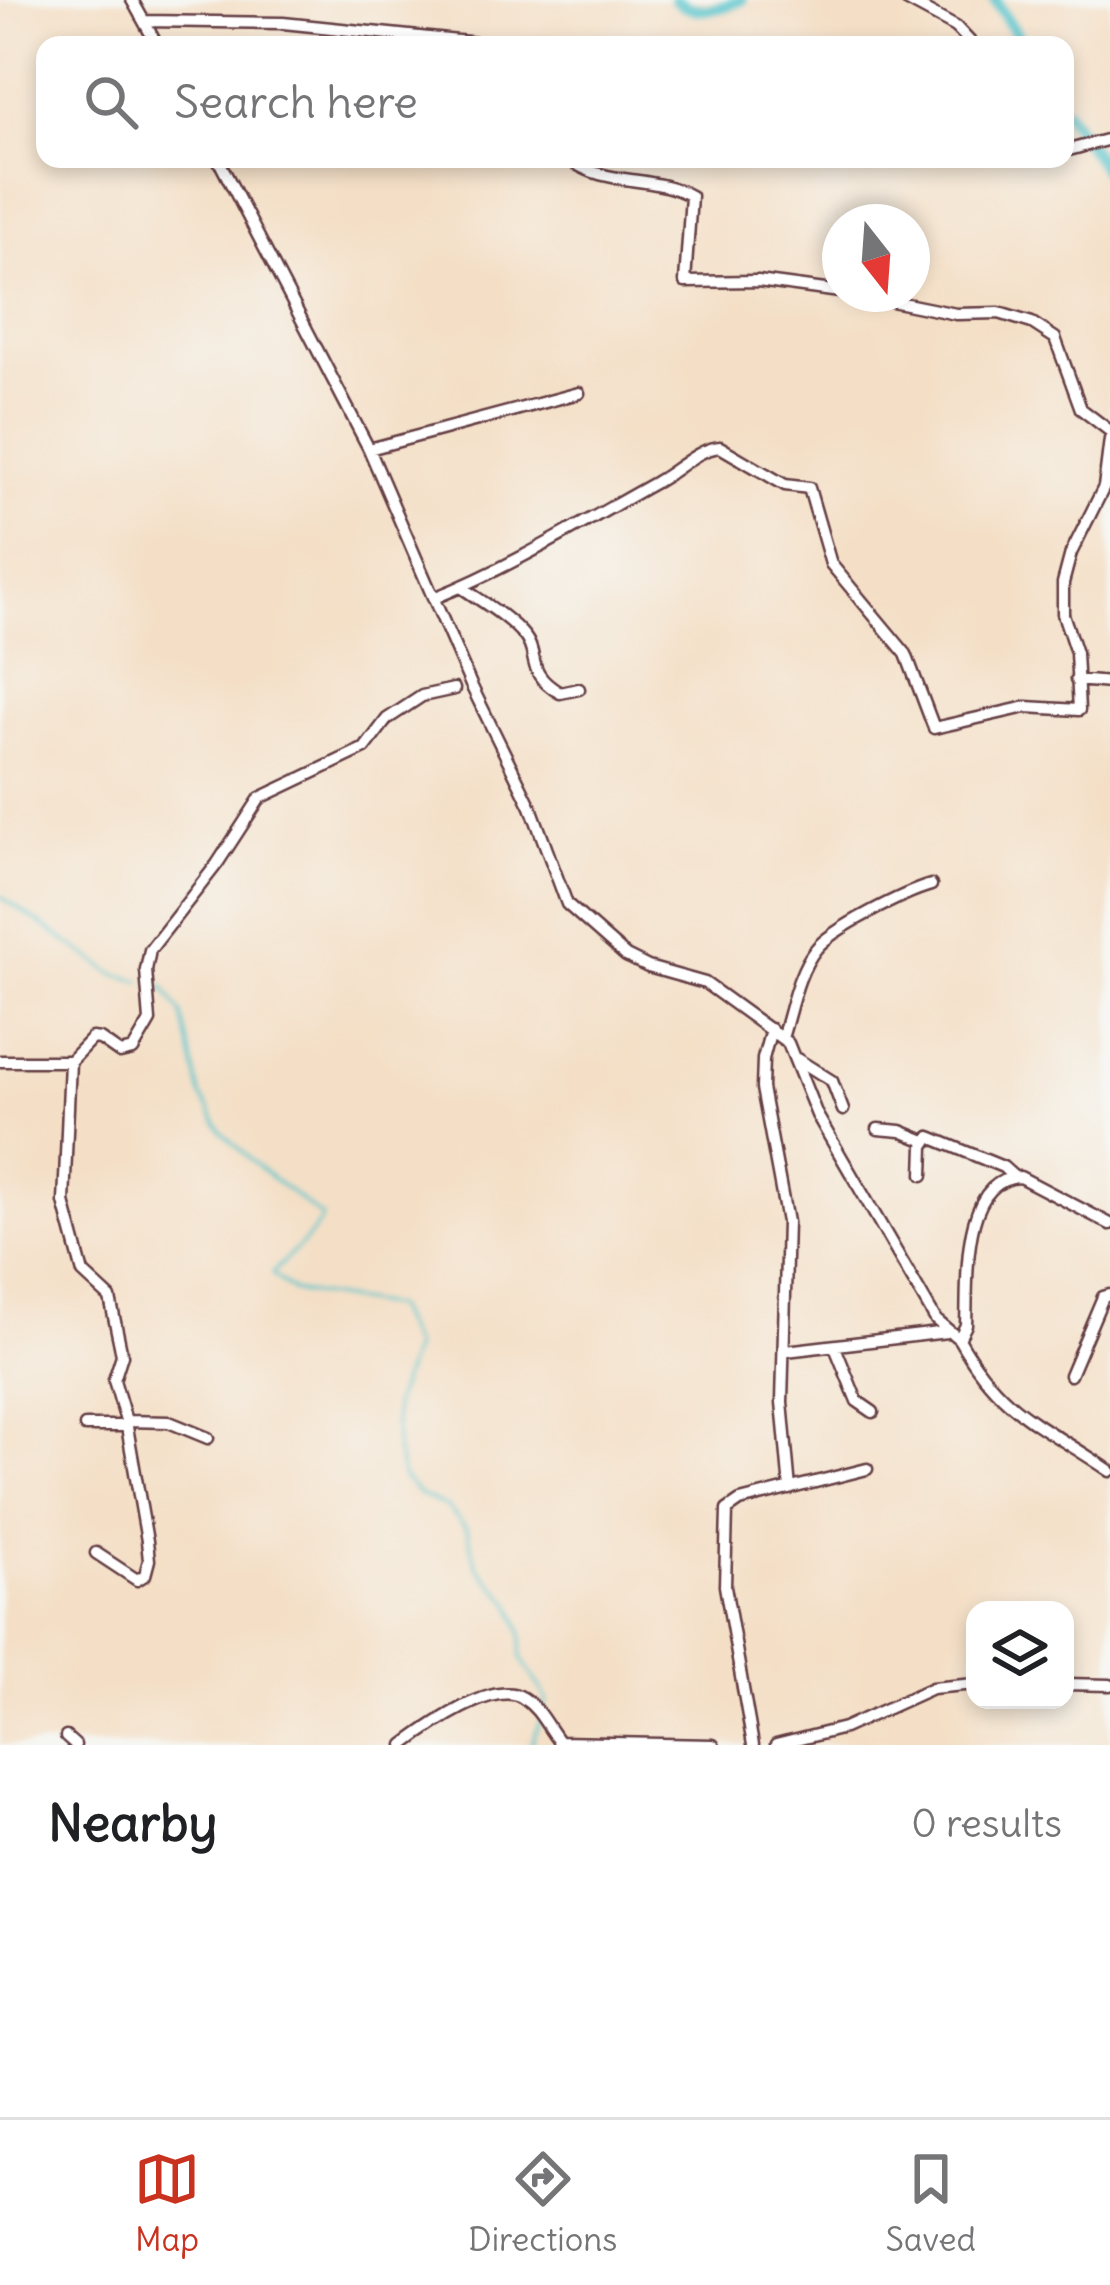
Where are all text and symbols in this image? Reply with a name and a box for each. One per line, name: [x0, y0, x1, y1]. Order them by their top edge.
search box: [36, 36, 1074, 168]
icon: search: [78, 69, 144, 135]
text: Search here: [174, 74, 418, 130]
north arrow: [822, 204, 930, 312]
map controls: [966, 1601, 1074, 1709]
button: layers: [966, 1601, 1074, 1709]
text: Nearby: [48, 1791, 217, 1855]
text: 0 results: [911, 1799, 1062, 1848]
tab: Map: [134, 2146, 200, 2260]
tab: Directions: [468, 2146, 617, 2260]
tab: Saved: [886, 2146, 976, 2260]

